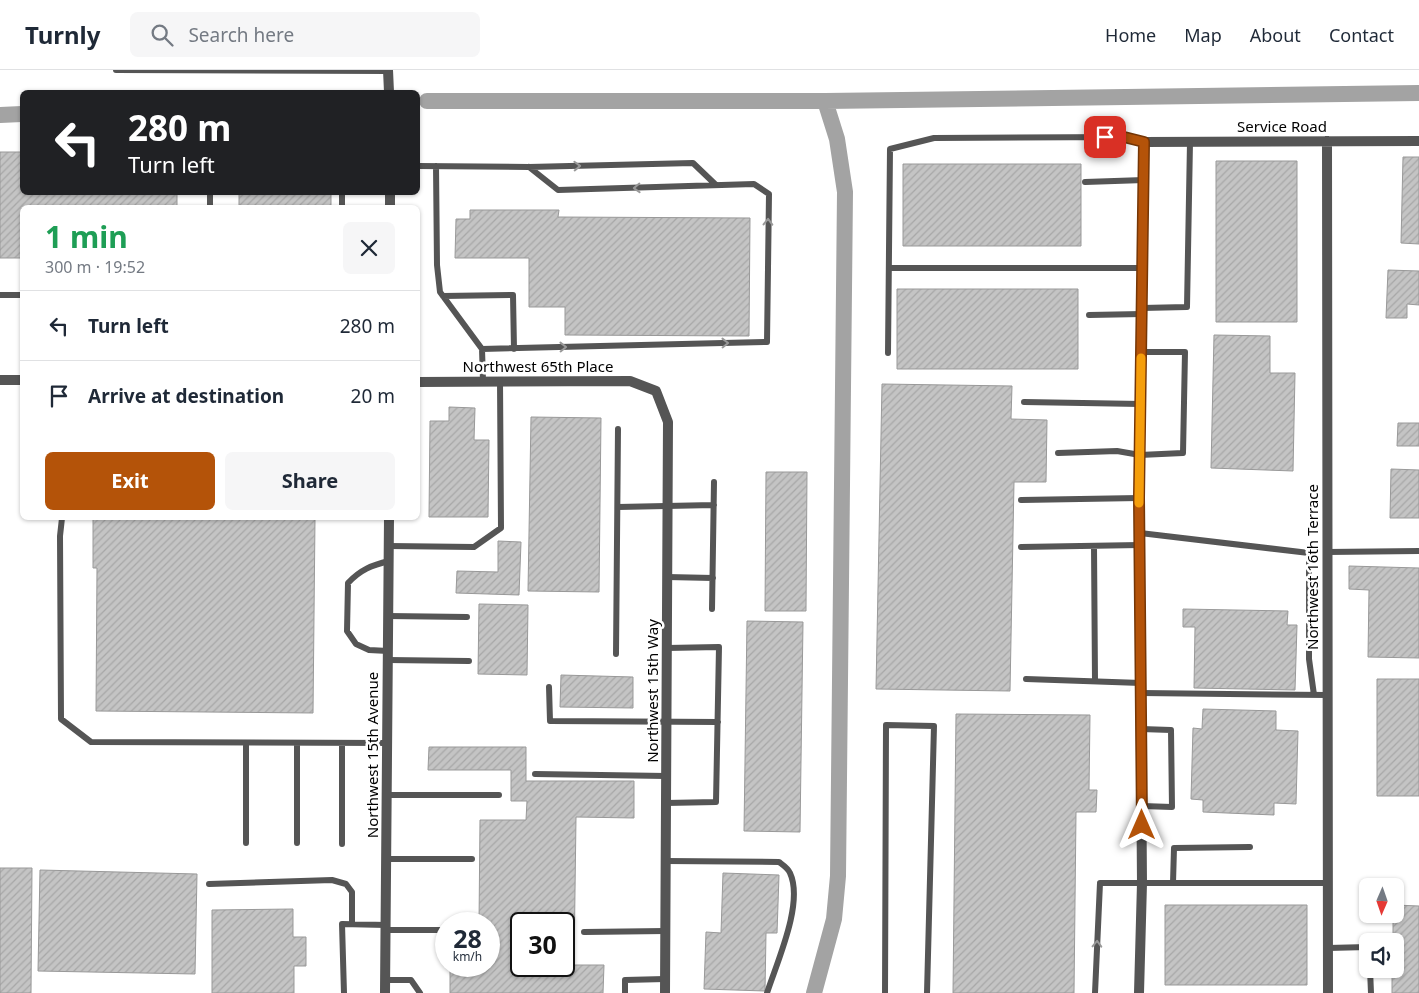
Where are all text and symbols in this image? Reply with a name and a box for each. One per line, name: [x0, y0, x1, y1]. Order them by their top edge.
search box: [130, 12, 480, 57]
text: Turnly: [25, 18, 100, 51]
icon: search: [148, 21, 176, 49]
text: Search here: [188, 22, 294, 48]
text: Home: [1105, 23, 1156, 47]
text: Map: [1184, 23, 1222, 47]
text: About: [1250, 23, 1301, 47]
text: Contact: [1329, 23, 1394, 47]
text: 280 m: [128, 104, 231, 151]
icon: left: [45, 110, 110, 175]
pin: [1084, 116, 1126, 158]
street label: Service Road: [1237, 116, 1327, 136]
icon: arrive: [1091, 123, 1119, 151]
text: Turn left: [128, 149, 215, 179]
one-way arrow: [574, 161, 582, 171]
one-way arrow: [633, 183, 641, 193]
text: 1 min: [45, 216, 128, 257]
one-way arrow: [763, 218, 773, 226]
button: close: [343, 222, 395, 274]
text: 300 m · 19:52: [45, 256, 145, 278]
icon: left: [45, 312, 73, 340]
text: Turn left: [88, 313, 169, 339]
text: 280 m: [340, 313, 395, 339]
one-way arrow: [721, 338, 729, 349]
one-way arrow: [559, 342, 567, 353]
street label: Northwest 65th Place: [463, 356, 613, 376]
icon: arrive: [45, 382, 73, 410]
text: Arrive at destination: [88, 383, 284, 409]
text: 20 m: [351, 383, 395, 409]
button: Exit: [45, 452, 215, 510]
button: Share: [225, 452, 395, 510]
street label: Northwest 16th Terrace: [1302, 484, 1322, 650]
street label: Northwest 15th Way: [642, 619, 662, 763]
street label: Northwest 15th Avenue: [362, 672, 382, 838]
position arrow: [1115, 798, 1167, 850]
north arrow: [1359, 878, 1404, 922]
map controls: [1359, 878, 1404, 978]
speed limit sign: 30: [510, 912, 575, 977]
text: 28: [453, 921, 482, 955]
button: sound: [1359, 933, 1404, 978]
one-way arrow: [1092, 940, 1102, 948]
text: km/h: [453, 948, 482, 965]

